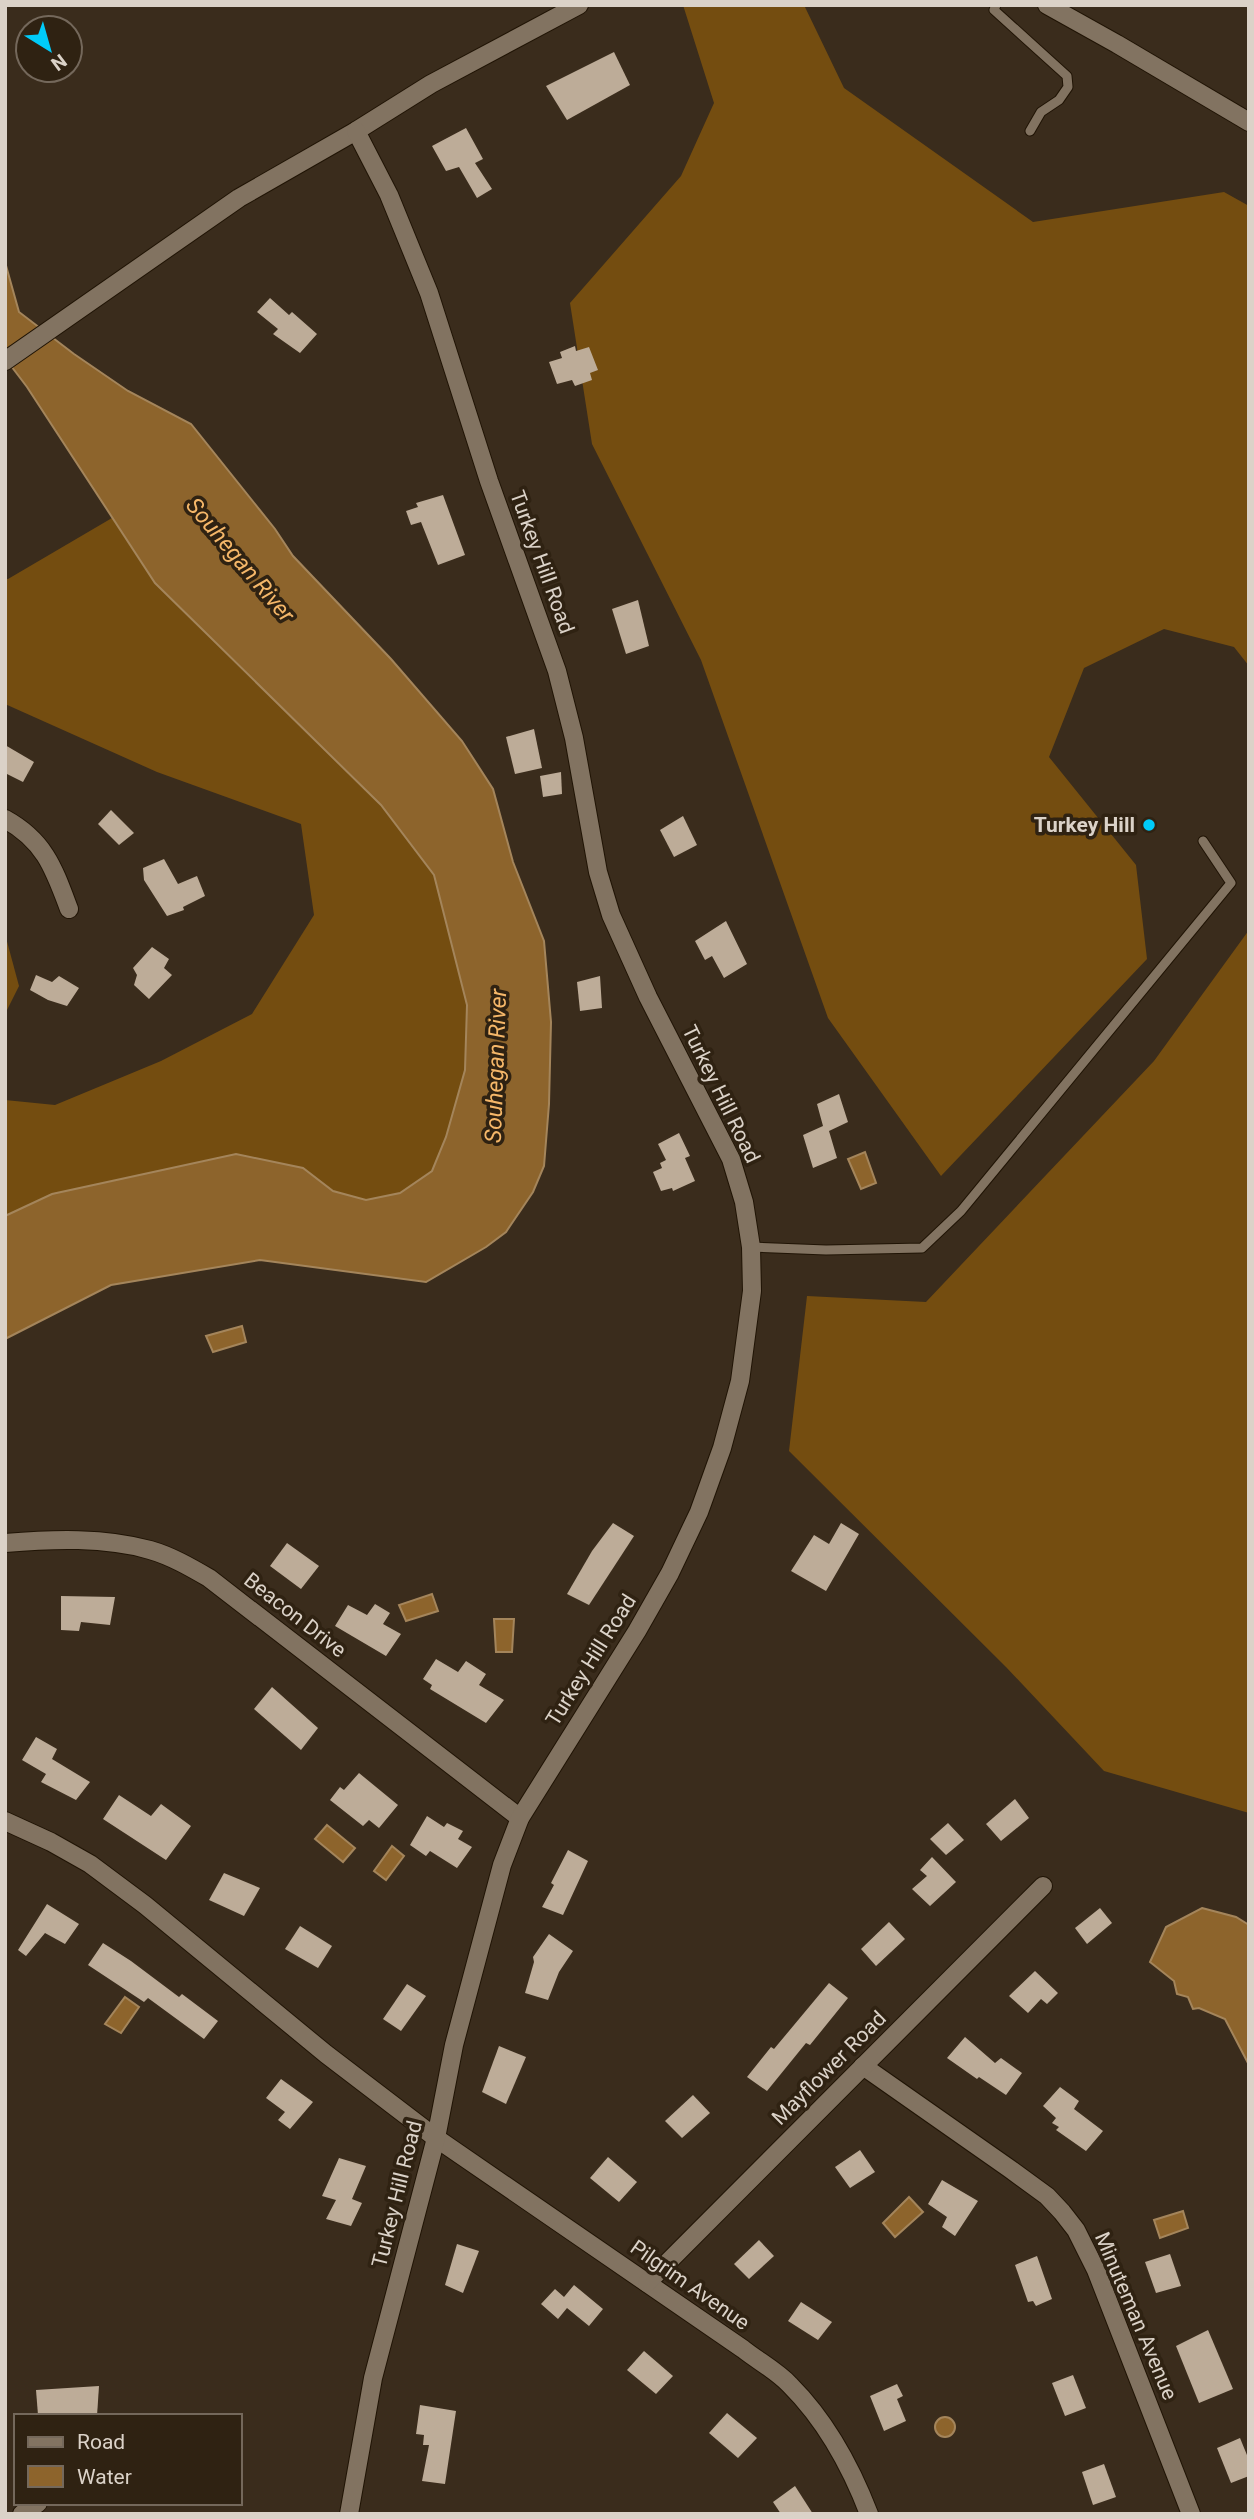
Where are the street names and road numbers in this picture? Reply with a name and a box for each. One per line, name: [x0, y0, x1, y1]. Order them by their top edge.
street label: Turkey Hill Road: [505, 487, 579, 637]
street label: Turkey Hill Road: [677, 1021, 765, 1167]
street label: Beacon Drive: [239, 1568, 351, 1662]
street label: Turkey Hill Road: [541, 1590, 641, 1730]
street label: Mayflower Road: [767, 2006, 891, 2130]
street label: Turkey Hill Road: [367, 2118, 427, 2270]
street label: Minuteman Avenue: [1090, 2228, 1182, 2404]
street label: Pilgrim Avenue: [626, 2235, 754, 2335]

